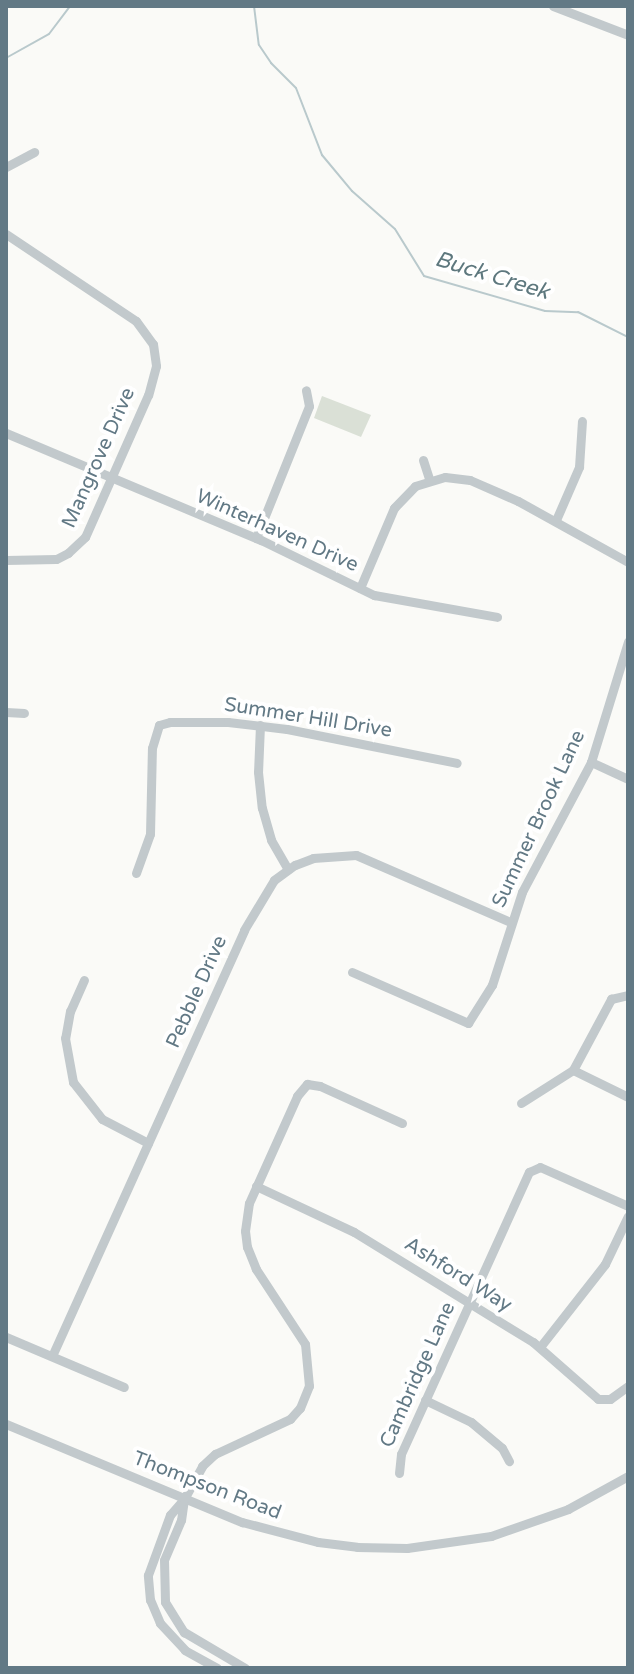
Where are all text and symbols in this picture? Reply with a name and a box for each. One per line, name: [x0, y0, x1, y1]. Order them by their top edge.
water label: Buck Creek: [432, 246, 552, 306]
street label: Mangrove Drive: [57, 384, 141, 532]
street label: Winterhaven Drive: [192, 484, 362, 578]
street label: Summer Hill Drive: [222, 693, 394, 743]
street label: Summer Brook Lane: [487, 726, 591, 912]
street label: Pebble Drive: [162, 932, 232, 1052]
street label: Ashford Way: [400, 1232, 516, 1318]
street label: Cambridge Lane: [375, 1299, 461, 1451]
street label: Thompson Road: [130, 1447, 284, 1525]

